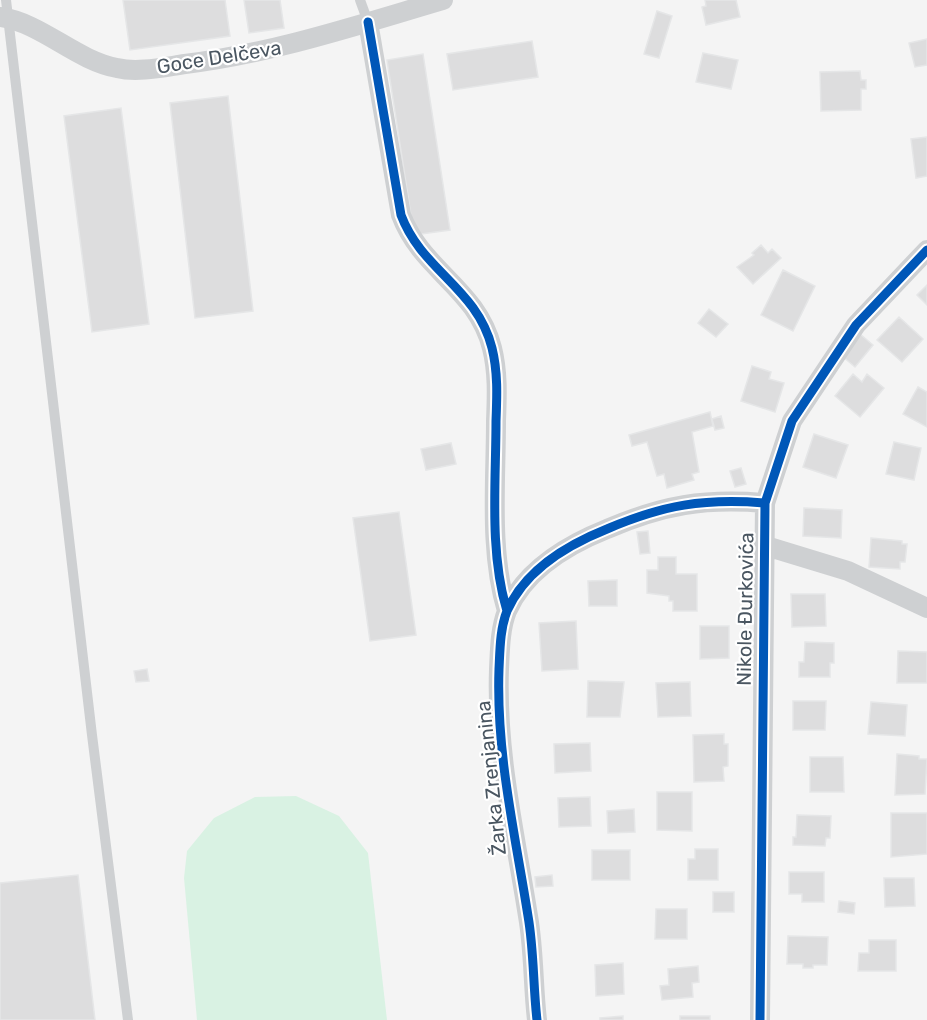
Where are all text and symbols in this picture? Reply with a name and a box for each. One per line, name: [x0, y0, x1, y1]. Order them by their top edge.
street label: Goce Delčeva: [155, 35, 283, 79]
street label: Nikole Đurkovića: [732, 532, 758, 686]
street label: Žarka Zrenjanina: [471, 699, 511, 857]

